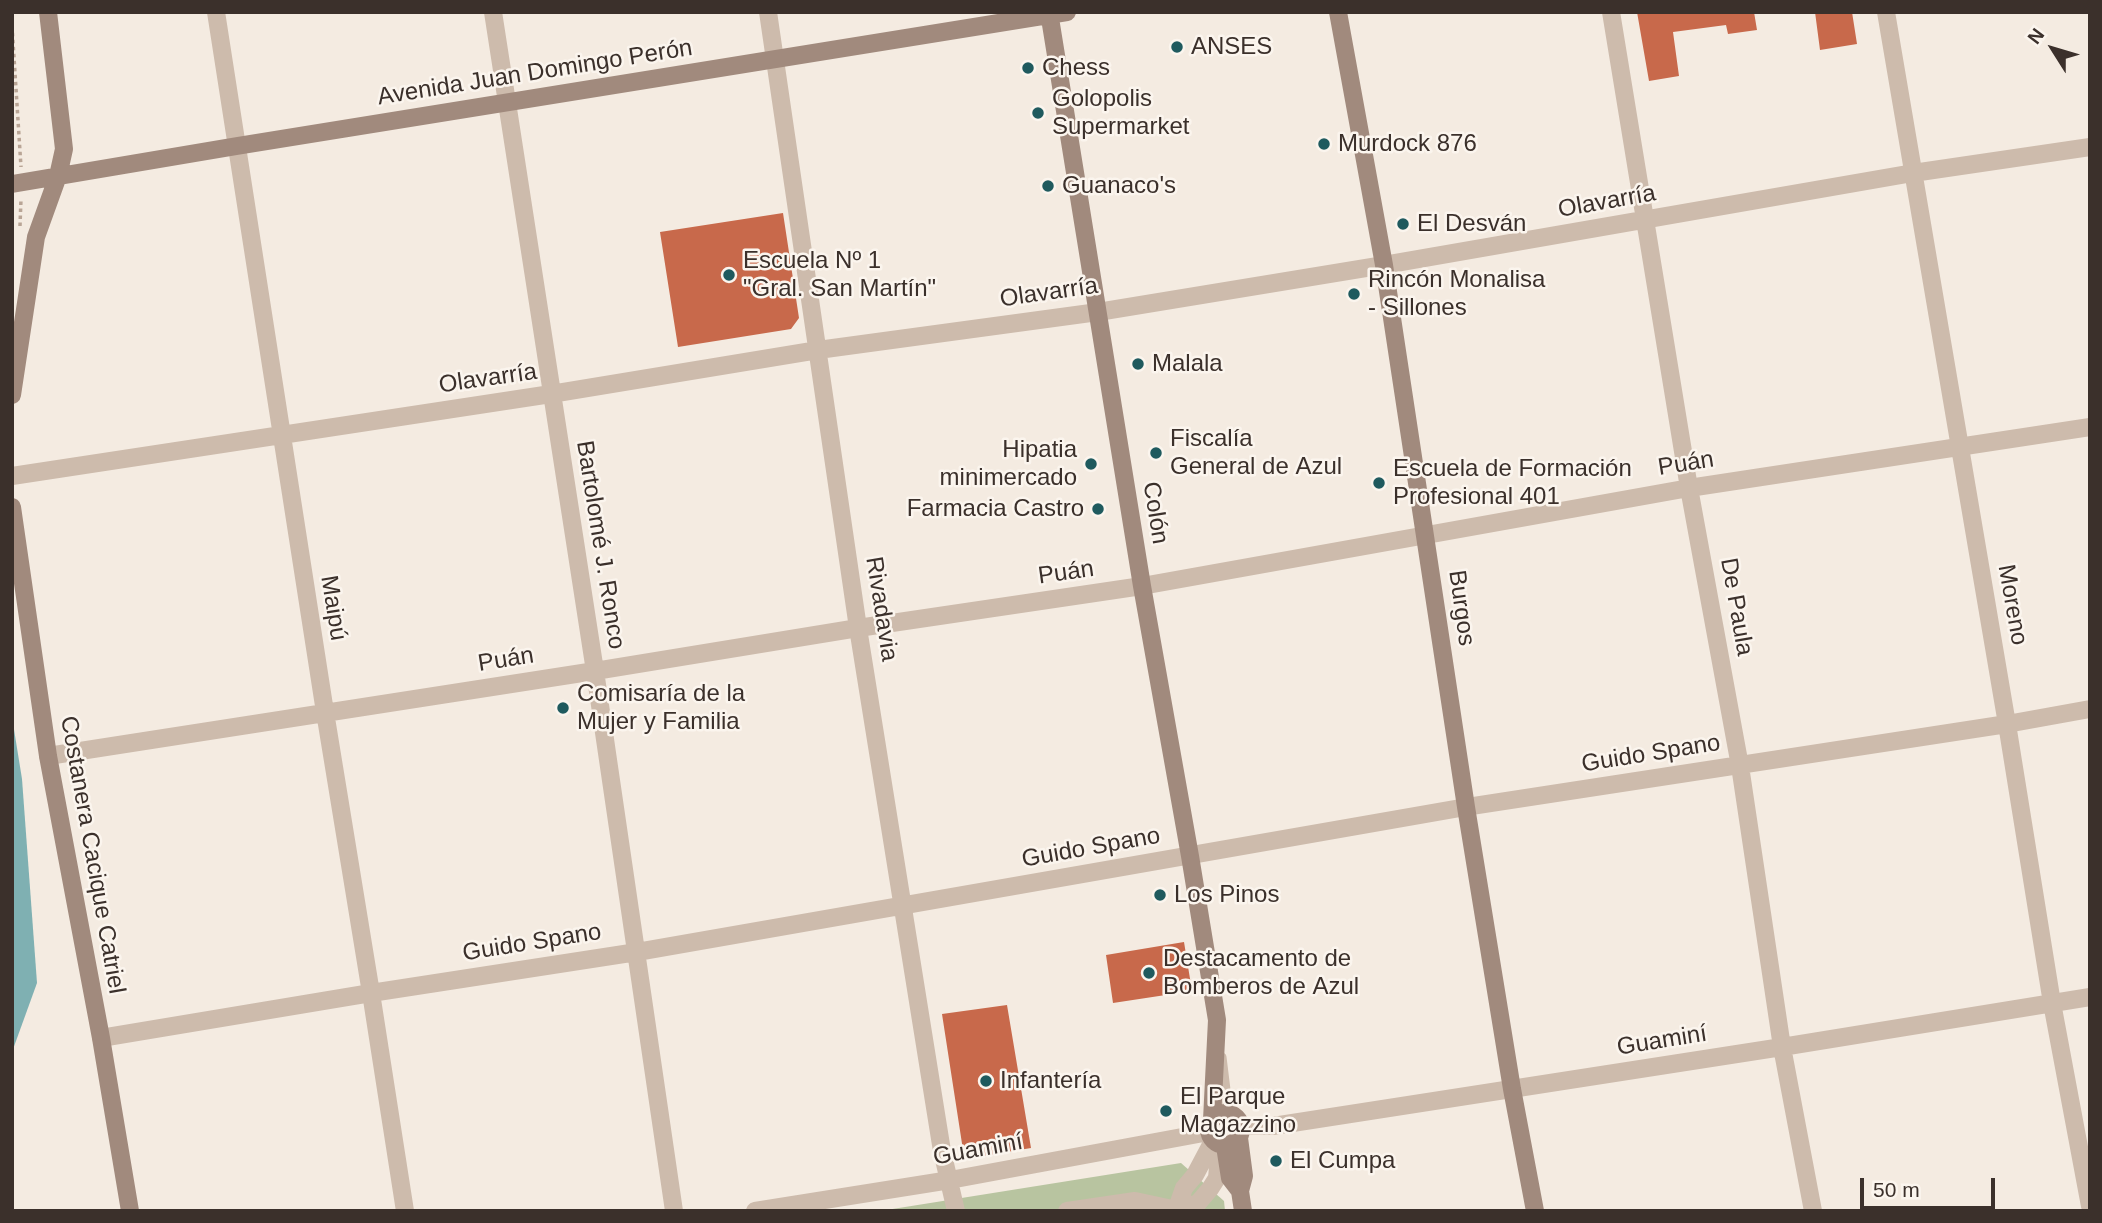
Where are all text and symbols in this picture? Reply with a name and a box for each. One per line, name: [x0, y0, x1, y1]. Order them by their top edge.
north arrow: [2018, 14, 2088, 84]
text: N: [2023, 24, 2048, 48]
place label: ANSES: [1191, 33, 1272, 61]
street label: Avenida Juan Domingo Perón: [375, 34, 695, 112]
marker: ANSES: [1169, 39, 1185, 55]
place label: Chess: [1042, 54, 1110, 82]
marker: Chess: [1020, 60, 1036, 76]
place label: Golopolis Supermarket: [1052, 85, 1189, 141]
marker: Golopolis Supermarket: [1030, 105, 1046, 121]
place label: Murdock 876: [1338, 130, 1477, 158]
marker: Murdock 876: [1316, 136, 1332, 152]
place label: Guanaco's: [1062, 172, 1176, 200]
marker: Guanaco's: [1040, 178, 1056, 194]
street label: Olavarría: [1556, 179, 1658, 225]
place label: El Desván: [1417, 210, 1526, 238]
marker: El Desván: [1395, 216, 1411, 232]
place label: Escuela Nº 1 "Gral. San Martín": [743, 247, 936, 303]
place label: Rincón Monalisa - Sillones: [1368, 266, 1545, 322]
marker: Escuela Nº 1 "Gral. San Martín": [721, 267, 737, 283]
street label: Olavarría: [998, 272, 1100, 314]
marker: Rincón Monalisa - Sillones: [1346, 286, 1362, 302]
place label: Malala: [1152, 350, 1223, 378]
marker: Malala: [1130, 356, 1146, 372]
street label: Olavarría: [437, 358, 539, 400]
place label: Fiscalía General de Azul: [1170, 425, 1342, 481]
place label: Hipatia minimercado: [940, 436, 1077, 492]
street label: Bartolomé J. Ronco: [569, 439, 631, 651]
marker: Fiscalía General de Azul: [1148, 445, 1164, 461]
street label: Puán: [1656, 445, 1716, 483]
place label: Escuela de Formación Profesional 401: [1393, 455, 1632, 511]
marker: Hipatia minimercado: [1083, 456, 1099, 472]
marker: Escuela de Formación Profesional 401: [1371, 475, 1387, 491]
street label: Colón: [1136, 480, 1174, 546]
place label: Farmacia Castro: [907, 495, 1084, 523]
marker: Farmacia Castro: [1090, 501, 1106, 517]
street label: Rivadavia: [859, 555, 903, 663]
street label: Puán: [1036, 555, 1096, 591]
street label: De Paula: [1713, 556, 1759, 658]
street label: Moreno: [1991, 562, 2033, 648]
street label: Burgos: [1441, 568, 1481, 648]
street label: Maipú: [314, 573, 352, 643]
street label: Puán: [476, 641, 536, 679]
place label: Comisaría de la Mujer y Familia: [577, 680, 745, 736]
marker: Comisaría de la Mujer y Familia: [555, 700, 571, 716]
street label: Costanera Cacique Catriel: [53, 714, 131, 996]
street label: Guido Spano: [1580, 729, 1722, 779]
street label: Guido Spano: [1020, 822, 1162, 874]
place label: Los Pinos: [1174, 881, 1279, 909]
marker: Los Pinos: [1152, 887, 1168, 903]
street label: Guido Spano: [461, 918, 603, 968]
place label: Destacamento de Bomberos de Azul: [1163, 945, 1359, 1001]
marker: Destacamento de Bomberos de Azul: [1141, 965, 1157, 981]
street label: Guaminí: [1615, 1020, 1709, 1062]
place label: Infantería: [1000, 1067, 1101, 1095]
marker: Infantería: [978, 1073, 994, 1089]
place label: El Parque Magazzino: [1180, 1083, 1296, 1139]
marker: El Parque Magazzino: [1158, 1103, 1174, 1119]
street label: Guaminí: [931, 1128, 1025, 1172]
place label: El Cumpa: [1290, 1147, 1395, 1175]
marker: El Cumpa: [1268, 1153, 1284, 1169]
scale bar: [1864, 1164, 1999, 1208]
text: 50 m: [1873, 1178, 1920, 1201]

